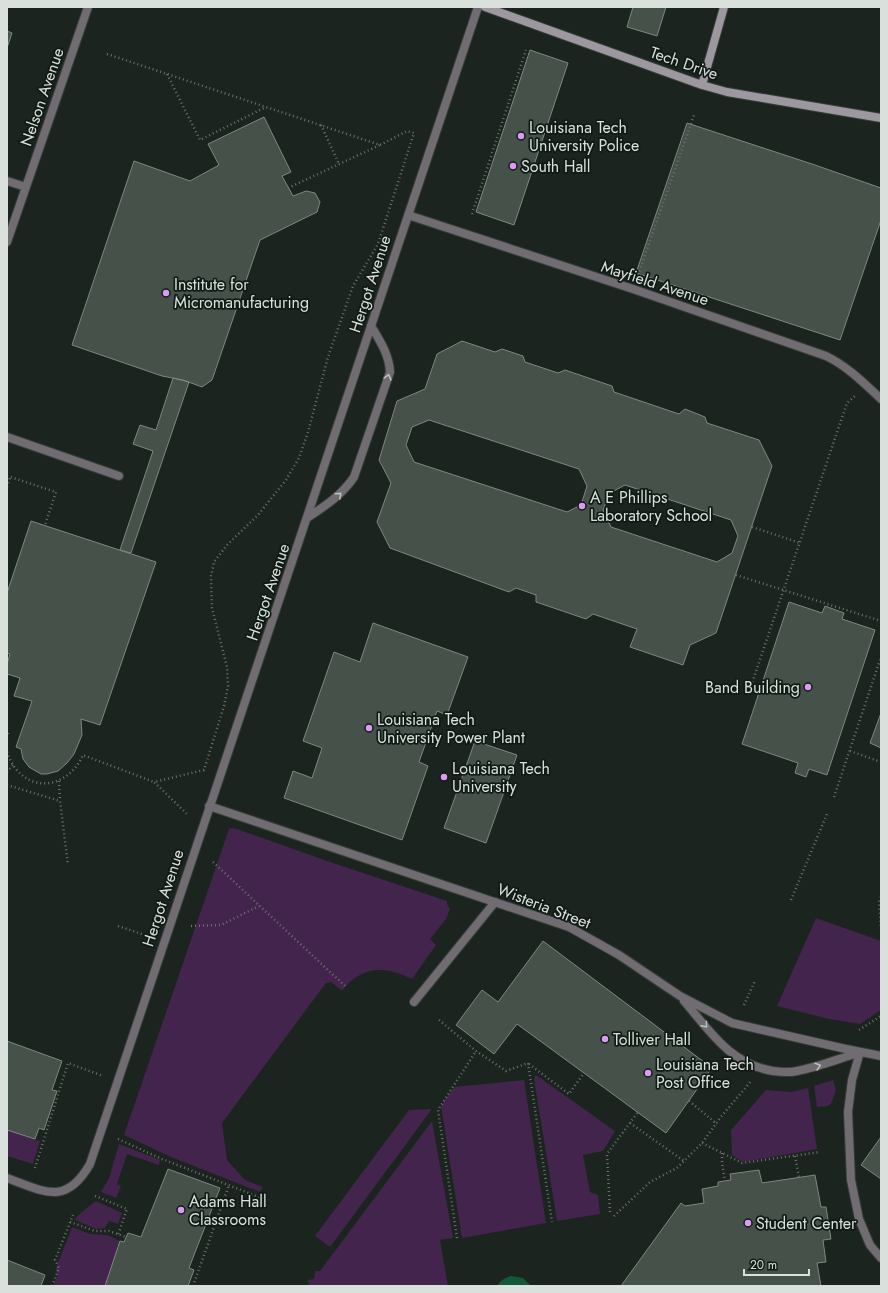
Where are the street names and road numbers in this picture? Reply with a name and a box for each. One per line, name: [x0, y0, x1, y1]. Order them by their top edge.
street label: Tech Drive: [647, 41, 721, 85]
street label: Nelson Avenue: [14, 45, 70, 149]
street label: Hergot Avenue: [343, 232, 397, 336]
street label: Mayfield Avenue: [598, 255, 712, 311]
street label: Hergot Avenue: [241, 540, 295, 644]
street label: Hergot Avenue: [136, 846, 190, 950]
street label: Wisteria Street: [494, 878, 594, 935]

